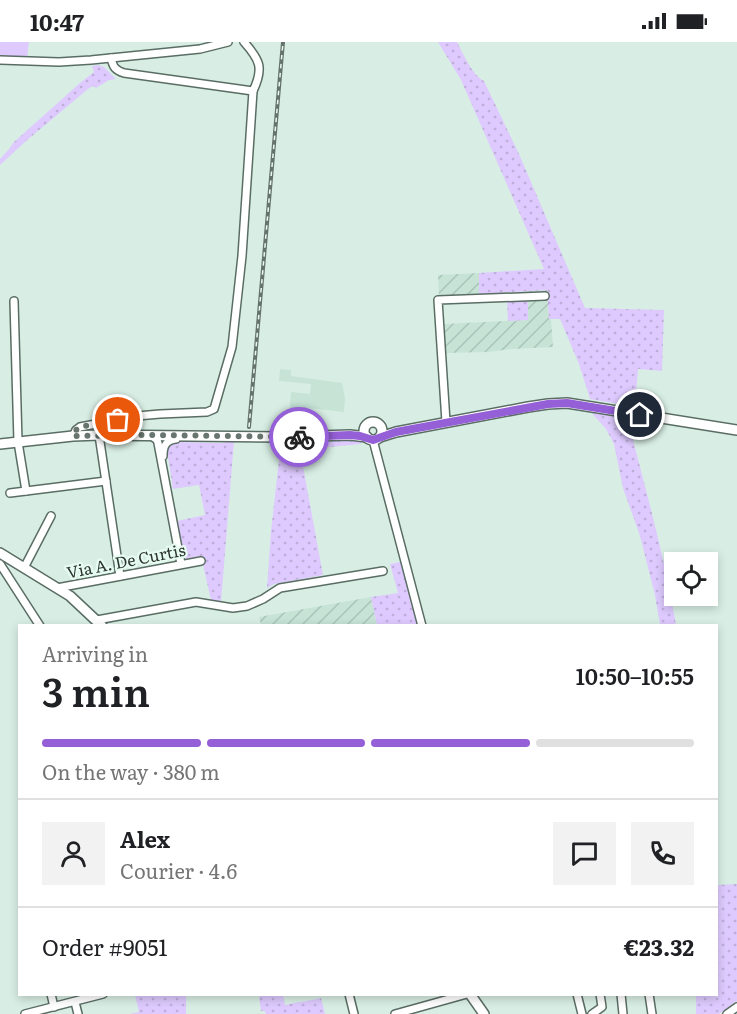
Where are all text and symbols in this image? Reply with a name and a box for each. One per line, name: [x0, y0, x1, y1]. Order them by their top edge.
text: 10:47: [30, 5, 84, 38]
pin: [614, 389, 665, 440]
pin: [92, 394, 143, 445]
icon: home: [623, 398, 656, 431]
icon: bag: [101, 403, 134, 436]
courier: [269, 407, 329, 467]
icon: bike: [283, 421, 316, 454]
street label: Via A. De Curtis: [64, 537, 187, 583]
map controls: [664, 552, 718, 606]
button: locate: [664, 552, 718, 606]
text: Arriving in: [42, 638, 148, 668]
text: 10:50–10:55: [576, 659, 694, 692]
text: 3 min: [42, 661, 150, 719]
text: On the way · 380 m: [42, 756, 220, 786]
button: person: [42, 822, 105, 885]
text: Alex: [120, 822, 170, 855]
button: chat: [553, 822, 616, 885]
button: phone: [631, 822, 694, 885]
text: Courier · 4.6: [120, 855, 237, 885]
text: Order #9051: [42, 930, 167, 963]
text: €23.32: [624, 930, 694, 963]

